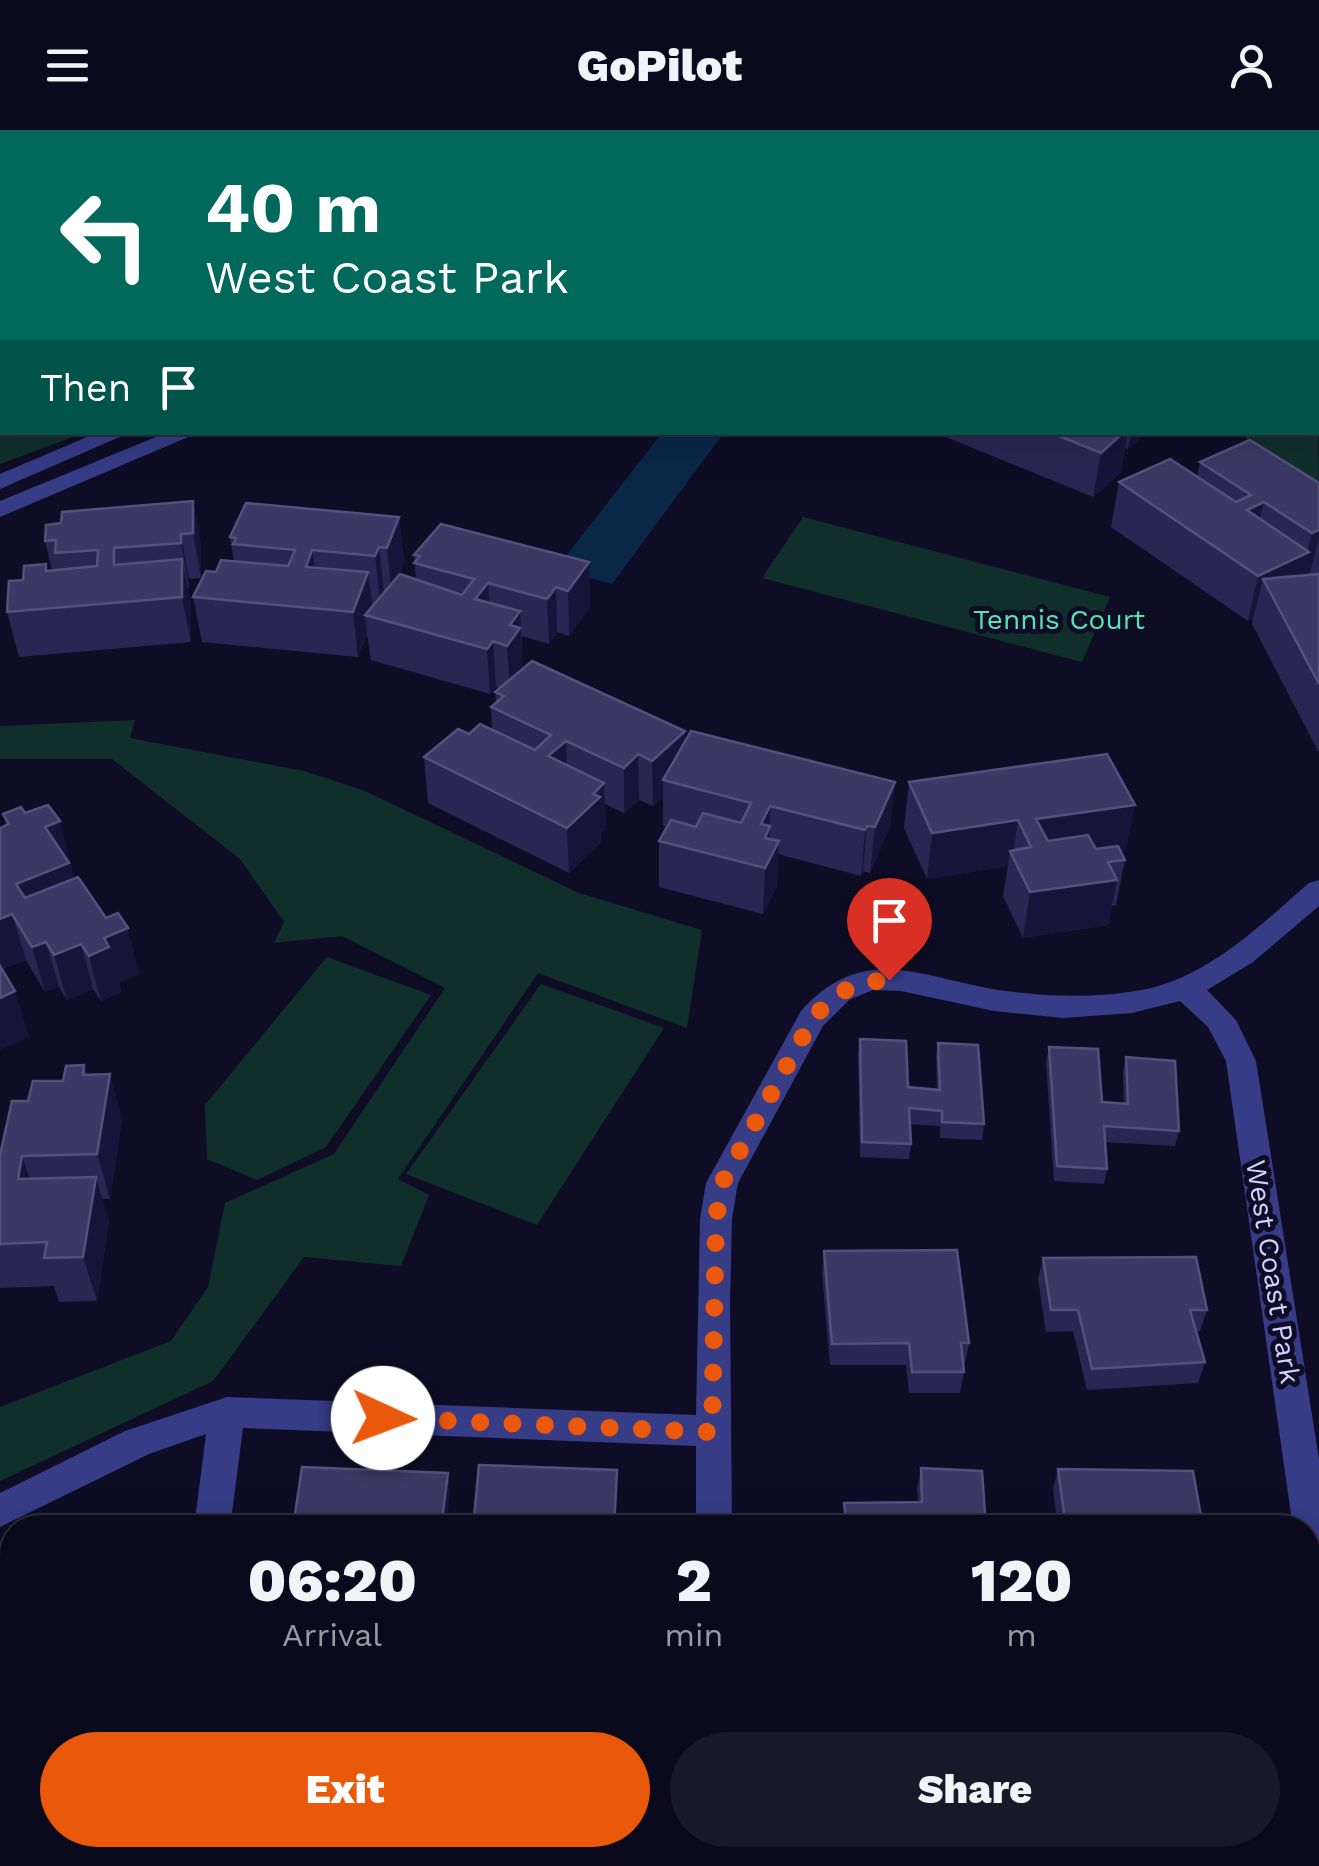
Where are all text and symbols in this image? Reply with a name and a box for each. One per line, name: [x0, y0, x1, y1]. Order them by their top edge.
icon: menu: [40, 38, 95, 93]
icon: person: [1224, 38, 1279, 93]
text: GoPilot: [577, 39, 742, 92]
text: 40 m: [205, 167, 381, 249]
icon: left: [40, 170, 170, 300]
text: West Coast Park: [205, 251, 569, 304]
icon: arrive: [151, 360, 206, 415]
text: Then: [40, 366, 131, 410]
park label: Tennis Court: [973, 603, 1145, 636]
pin: [847, 878, 932, 981]
icon: arrive: [862, 893, 917, 948]
street label: West Coast Park: [1239, 1158, 1307, 1386]
position arrow: [331, 1366, 435, 1470]
text: 06:20: [247, 1545, 417, 1616]
text: 2: [676, 1545, 712, 1616]
text: 120: [971, 1545, 1073, 1616]
text: Arrival: [282, 1616, 382, 1654]
text: min: [664, 1616, 723, 1654]
text: m: [1006, 1616, 1037, 1654]
button: Exit: [40, 1732, 650, 1847]
button: Share: [670, 1732, 1280, 1847]

